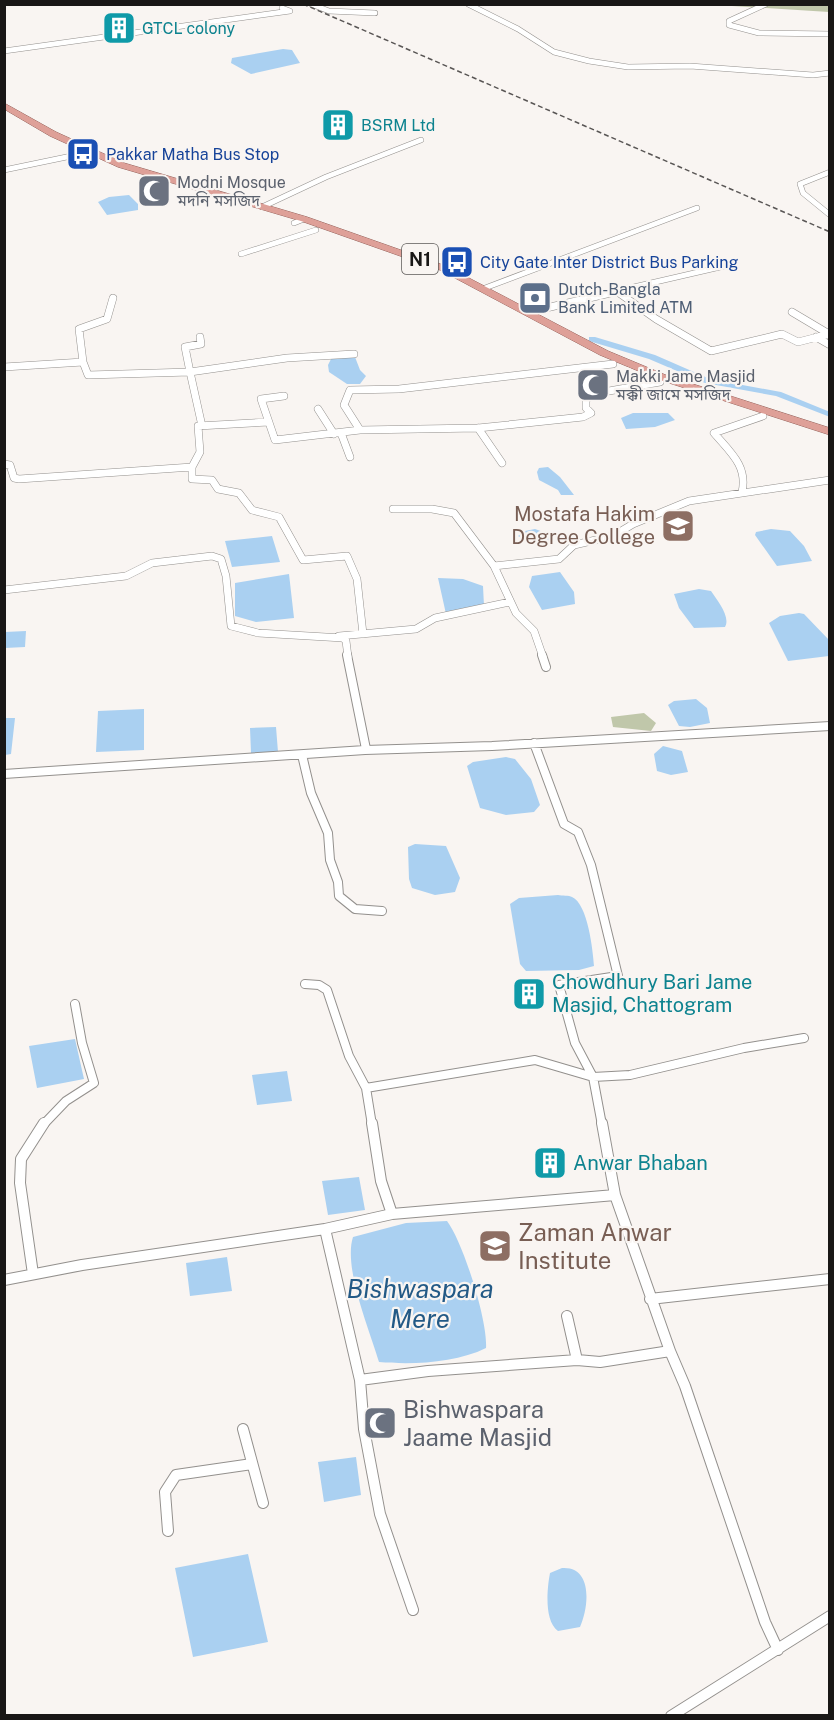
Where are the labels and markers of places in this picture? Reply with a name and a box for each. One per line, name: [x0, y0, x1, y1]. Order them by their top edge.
building icon: GTCL colony: [101, 10, 137, 46]
place label: GTCL colony: [142, 19, 236, 38]
building icon: BSRM Ltd: [320, 107, 356, 143]
place label: BSRM Ltd: [361, 116, 435, 135]
bus stop icon: Pakkar Matha Bus Stop: [65, 136, 101, 172]
place label: Pakkar Matha Bus Stop: [106, 145, 279, 164]
mosque icon: Modni Mosque মদনি মসজিদ: [136, 173, 172, 209]
place label: Modni Mosque মদনি মসজিদ: [176, 173, 286, 210]
bus stop icon: City Gate Inter District Bus Parking: [439, 244, 475, 280]
place label: City Gate Inter District Bus Parking: [480, 253, 739, 272]
bank icon: Dutch-Bangla Bank Limited ATM: [517, 280, 553, 316]
place label: Dutch-Bangla Bank Limited ATM: [558, 280, 693, 317]
mosque icon: Makki Jame Masjid মক্কী জামে মসজিদ: [575, 367, 611, 403]
place label: Makki Jame Masjid মক্কী জামে মসজিদ: [615, 367, 755, 404]
place label: Mostafa Hakim Degree College: [511, 502, 655, 549]
school or university icon: Mostafa Hakim Degree College: [660, 508, 696, 544]
place label: Chowdhury Bari Jame Masjid, Chattogram: [552, 970, 752, 1017]
building icon: Chowdhury Bari Jame Masjid, Chattogram: [511, 976, 547, 1012]
building icon: Anwar Bhaban: [532, 1145, 568, 1181]
place label: Anwar Bhaban: [573, 1151, 708, 1175]
place label: Zaman Anwar Institute: [518, 1218, 672, 1274]
school or university icon: Zaman Anwar Institute: [477, 1228, 513, 1264]
place label: Bishwaspara Jaame Masjid: [403, 1395, 552, 1451]
mosque icon: Bishwaspara Jaame Masjid: [362, 1405, 398, 1441]

